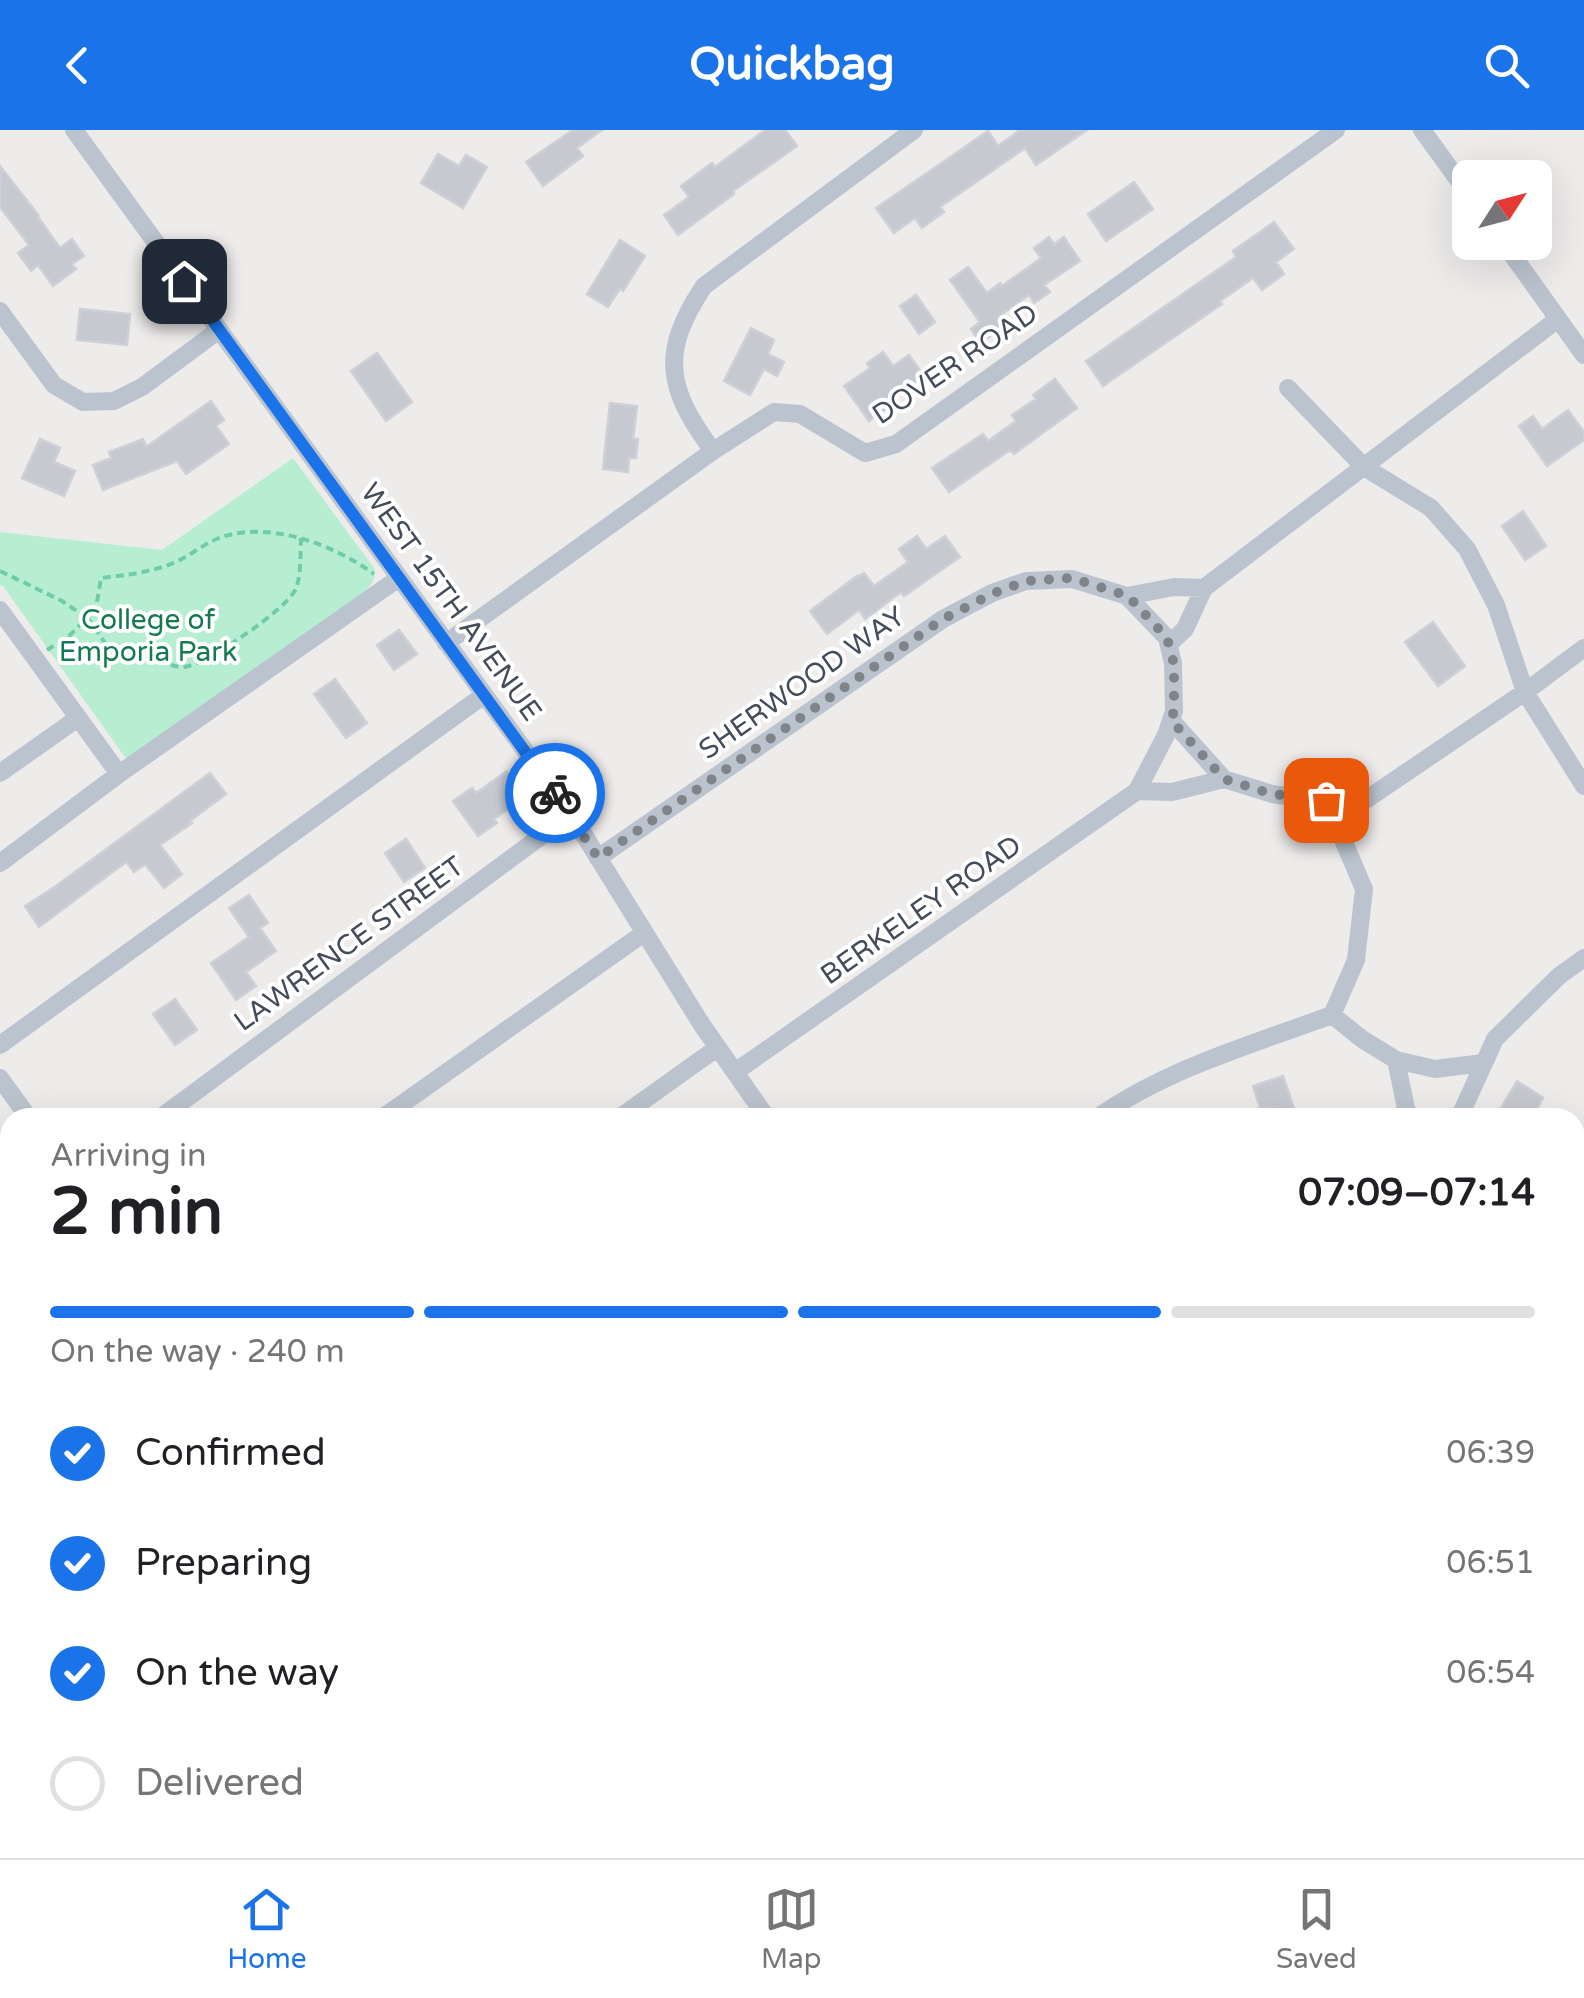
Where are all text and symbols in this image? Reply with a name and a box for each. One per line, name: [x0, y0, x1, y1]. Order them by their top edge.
icon: back: [50, 38, 105, 93]
text: Quickbag: [689, 38, 895, 92]
icon: search: [1479, 38, 1534, 93]
north arrow: [1452, 160, 1552, 260]
map controls: [1452, 160, 1552, 260]
pin: [142, 239, 227, 324]
icon: home: [157, 254, 212, 309]
street label: DOVER ROAD: [866, 296, 1044, 432]
street label: WEST 15TH AVENUE: [353, 476, 549, 728]
street label: SHERWOOD WAY: [692, 599, 912, 767]
park label: College of Emporia Park: [59, 603, 237, 669]
courier: [505, 743, 605, 843]
pin: [1284, 758, 1369, 843]
icon: bike: [528, 766, 583, 821]
icon: bag: [1299, 773, 1354, 828]
street label: BERKELEY ROAD: [814, 828, 1028, 992]
street label: LAWRENCE STREET: [228, 849, 470, 1039]
text: Arriving in: [50, 1137, 207, 1175]
text: 07:09–07:14: [1298, 1170, 1535, 1216]
text: 2 min: [50, 1173, 223, 1252]
text: On the way · 240 m: [50, 1333, 345, 1371]
icon: check: [50, 1426, 105, 1481]
text: Confirmed: [135, 1430, 326, 1476]
text: 06:39: [1446, 1434, 1535, 1472]
icon: check: [50, 1536, 105, 1591]
text: Preparing: [135, 1540, 312, 1586]
text: 06:51: [1446, 1544, 1535, 1582]
icon: check: [50, 1646, 105, 1701]
text: On the way: [135, 1650, 339, 1696]
text: 06:54: [1446, 1654, 1535, 1692]
text: Delivered: [135, 1760, 304, 1806]
tab: Home: [227, 1882, 307, 1976]
tab: Map: [761, 1882, 821, 1976]
tab: Saved: [1276, 1882, 1357, 1976]

